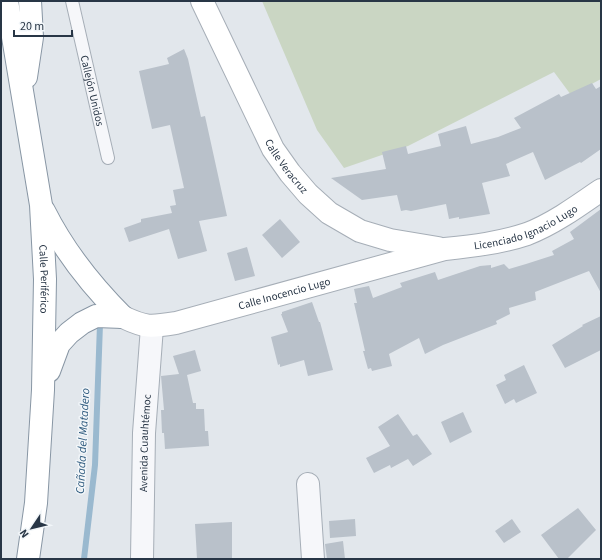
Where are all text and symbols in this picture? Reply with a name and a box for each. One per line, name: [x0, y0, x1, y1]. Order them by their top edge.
scale bar: [14, 12, 72, 38]
text: 20 m: [20, 18, 44, 35]
street label: Callejón Unidos: [77, 54, 108, 128]
street label: Calle Veracruz: [262, 136, 312, 197]
street label: Licenciado Ignacio Lugo: [473, 201, 580, 253]
street label: Calle Periférico: [36, 244, 53, 314]
street label: Calle Inocencio Lugo: [237, 273, 332, 313]
water label: Cañada del Matadero: [72, 388, 94, 494]
street label: Avenida Cuauhtémoc: [136, 394, 154, 492]
north arrow: [12, 508, 52, 548]
text: N: [16, 526, 32, 541]

